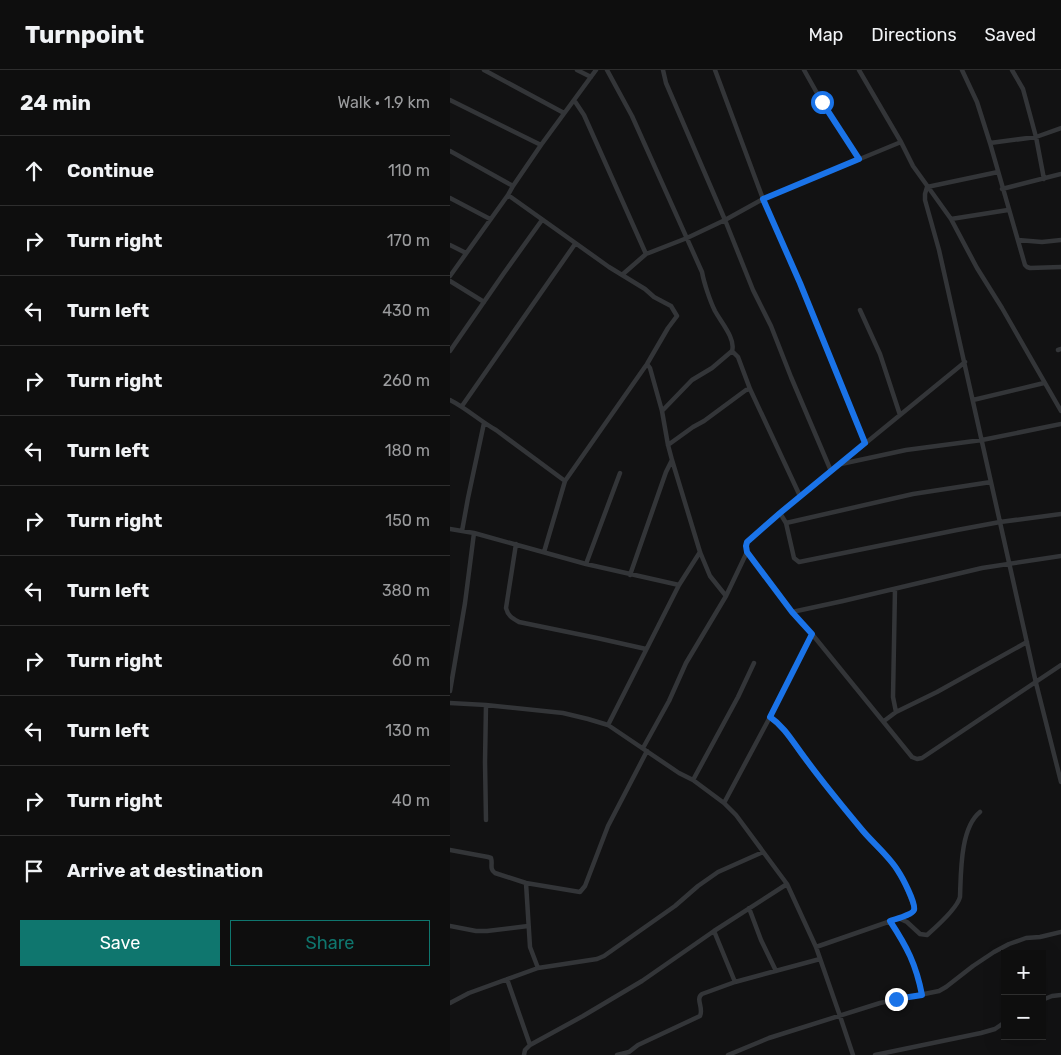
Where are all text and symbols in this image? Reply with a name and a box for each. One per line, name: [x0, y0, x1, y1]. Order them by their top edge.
text: Turnpoint: [25, 21, 144, 49]
text: Map: [808, 24, 843, 46]
text: Directions: [871, 24, 957, 46]
text: Saved: [985, 24, 1036, 46]
text: 24 min: [20, 90, 91, 115]
route start: [811, 91, 834, 114]
text: Walk · 1.9 km: [338, 93, 430, 112]
icon: ahead: [20, 157, 48, 185]
text: Continue: [67, 159, 154, 182]
text: 110 m: [388, 161, 430, 180]
icon: right: [20, 227, 48, 255]
text: Turn right: [67, 229, 162, 252]
text: 170 m: [387, 231, 430, 250]
icon: left: [20, 297, 48, 325]
text: Turn left: [67, 299, 149, 322]
text: 430 m: [382, 301, 430, 320]
icon: right: [20, 367, 48, 395]
text: Turn right: [67, 369, 162, 392]
text: 260 m: [383, 371, 430, 390]
icon: left: [20, 437, 48, 465]
text: Turn left: [67, 439, 149, 462]
text: 180 m: [385, 441, 430, 460]
icon: right: [20, 507, 48, 535]
text: Turn right: [67, 509, 162, 532]
text: 150 m: [385, 511, 430, 530]
icon: left: [20, 577, 48, 605]
text: Turn left: [67, 579, 149, 602]
text: 380 m: [382, 581, 430, 600]
icon: right: [20, 647, 48, 675]
text: Turn right: [67, 649, 162, 672]
text: 60 m: [392, 651, 430, 670]
icon: left: [20, 717, 48, 745]
text: Turn left: [67, 719, 149, 742]
text: 130 m: [385, 721, 430, 740]
icon: right: [20, 787, 48, 815]
text: Turn right: [67, 789, 162, 812]
text: 40 m: [392, 791, 430, 810]
icon: arrive: [20, 857, 48, 885]
text: Arrive at destination: [67, 859, 263, 882]
button: Save: [20, 920, 220, 966]
button: Share: [230, 920, 430, 966]
map controls: [1001, 950, 1046, 1040]
button: +: [1001, 950, 1046, 995]
route end: [885, 988, 908, 1011]
button: −: [1001, 995, 1046, 1040]

